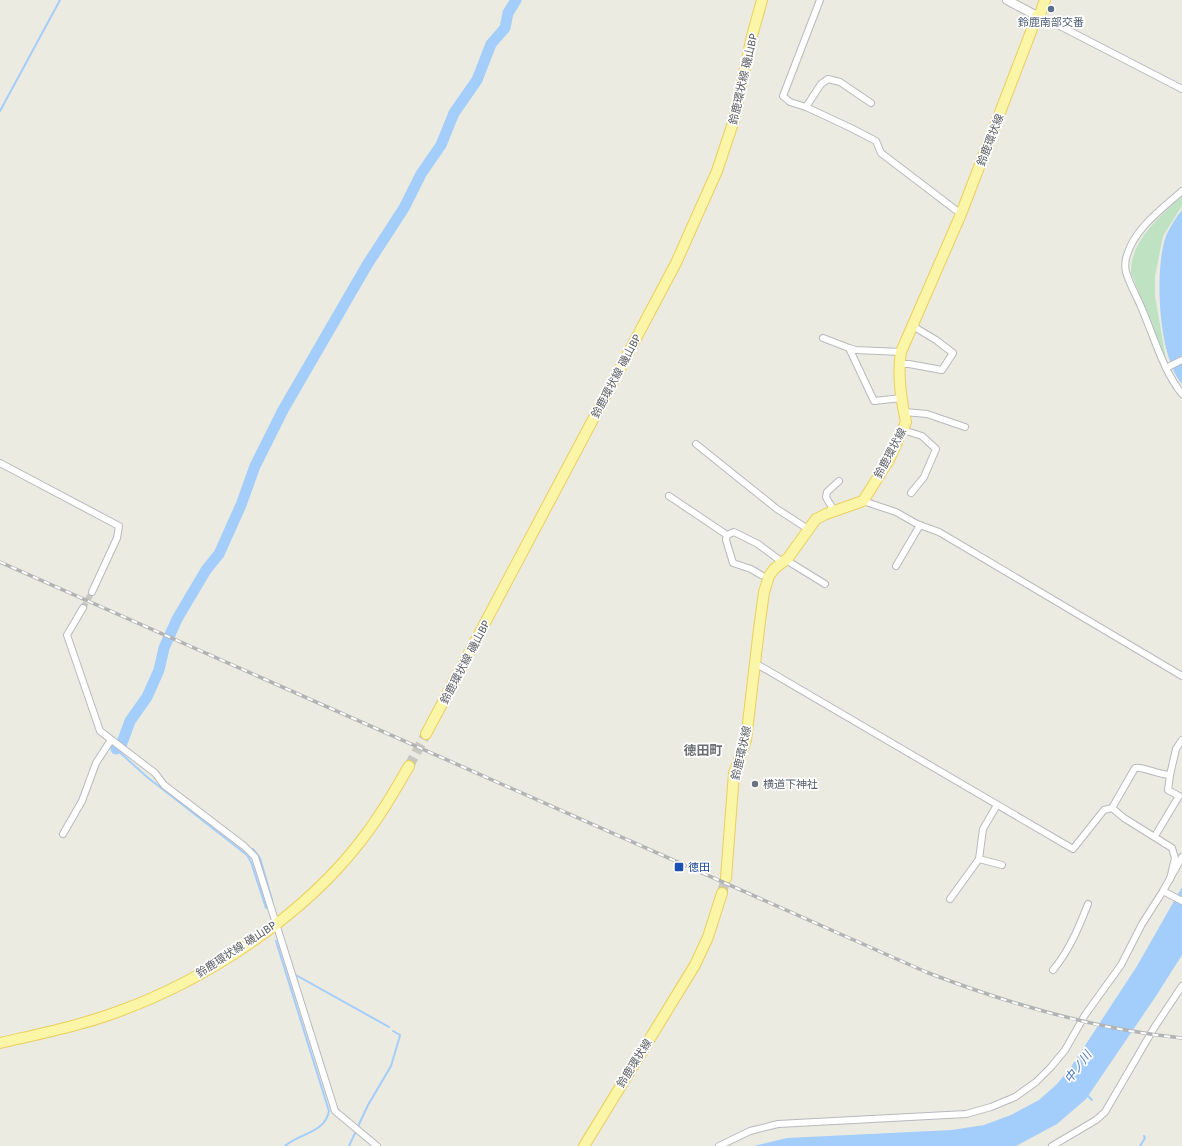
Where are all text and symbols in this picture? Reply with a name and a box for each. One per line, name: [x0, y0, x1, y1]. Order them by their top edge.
marker: 鈴鹿南部交番: [1046, 4, 1056, 14]
place label: 鈴鹿南部交番: [1018, 16, 1084, 29]
street label: 鈴鹿環状線 磯山BP: [727, 32, 760, 126]
street label: 鈴鹿環状線: [975, 112, 1006, 168]
street label: 鈴鹿環状線 磯山BP: [589, 332, 644, 420]
street label: 鈴鹿環状線: [872, 426, 909, 481]
street label: 鈴鹿環状線 磯山BP: [438, 618, 493, 706]
street label: 鈴鹿環状線: [729, 725, 754, 781]
district label: 徳田町: [683, 743, 723, 758]
place label: 横道下神社: [763, 778, 818, 791]
marker: 横道下神社: [750, 779, 760, 789]
marker: 徳田: [673, 861, 685, 873]
place label: 徳田: [688, 861, 710, 874]
street label: 鈴鹿環状線 磯山BP: [194, 918, 279, 980]
street label: 鈴鹿環状線: [614, 1036, 655, 1090]
water label: 中ノ川: [1062, 1047, 1096, 1086]

